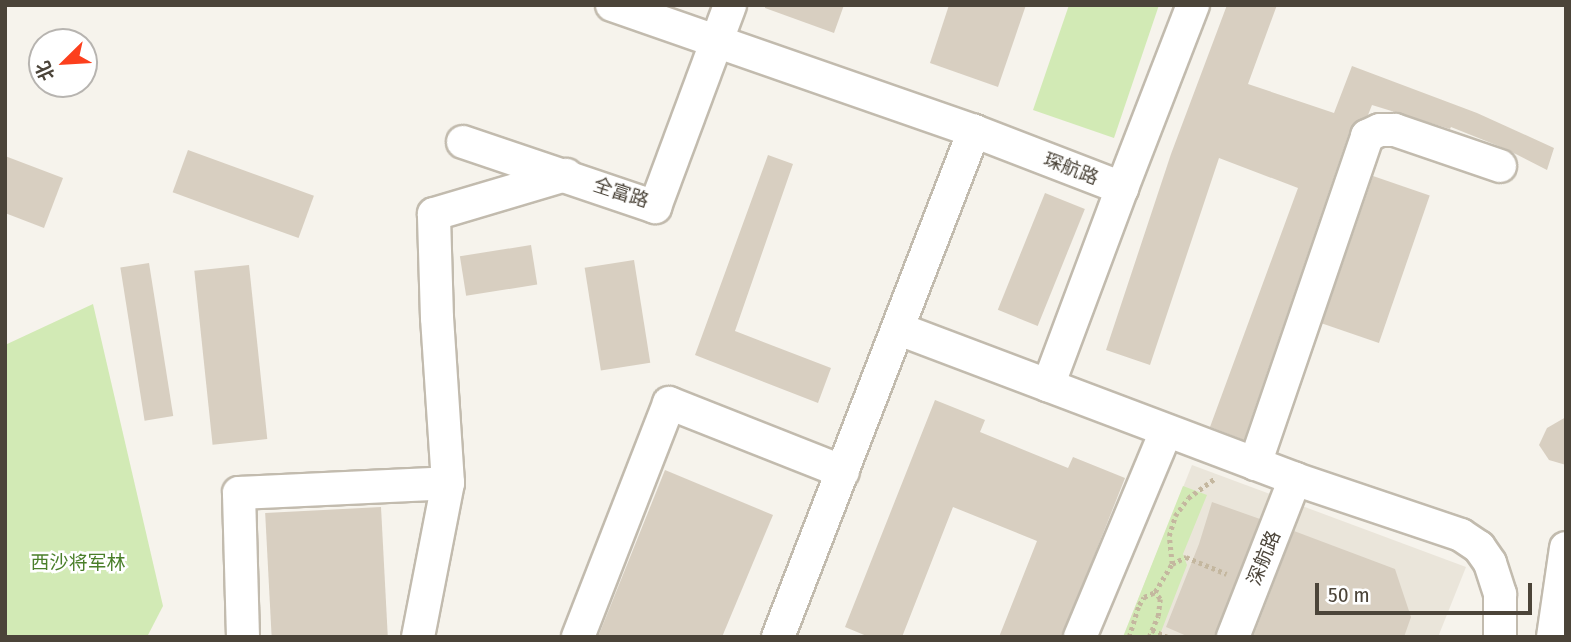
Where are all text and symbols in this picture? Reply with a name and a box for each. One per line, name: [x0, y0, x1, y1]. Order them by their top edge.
north arrow: [28, 28, 98, 98]
text: 北: [31, 58, 60, 84]
street label: 琛航路: [1040, 148, 1102, 190]
street label: 全富路: [590, 173, 652, 213]
street label: 深航路: [1243, 527, 1285, 589]
park label: 西沙将军林: [31, 552, 125, 574]
scale bar: [1319, 568, 1536, 612]
text: 50 m: [1328, 582, 1370, 608]

